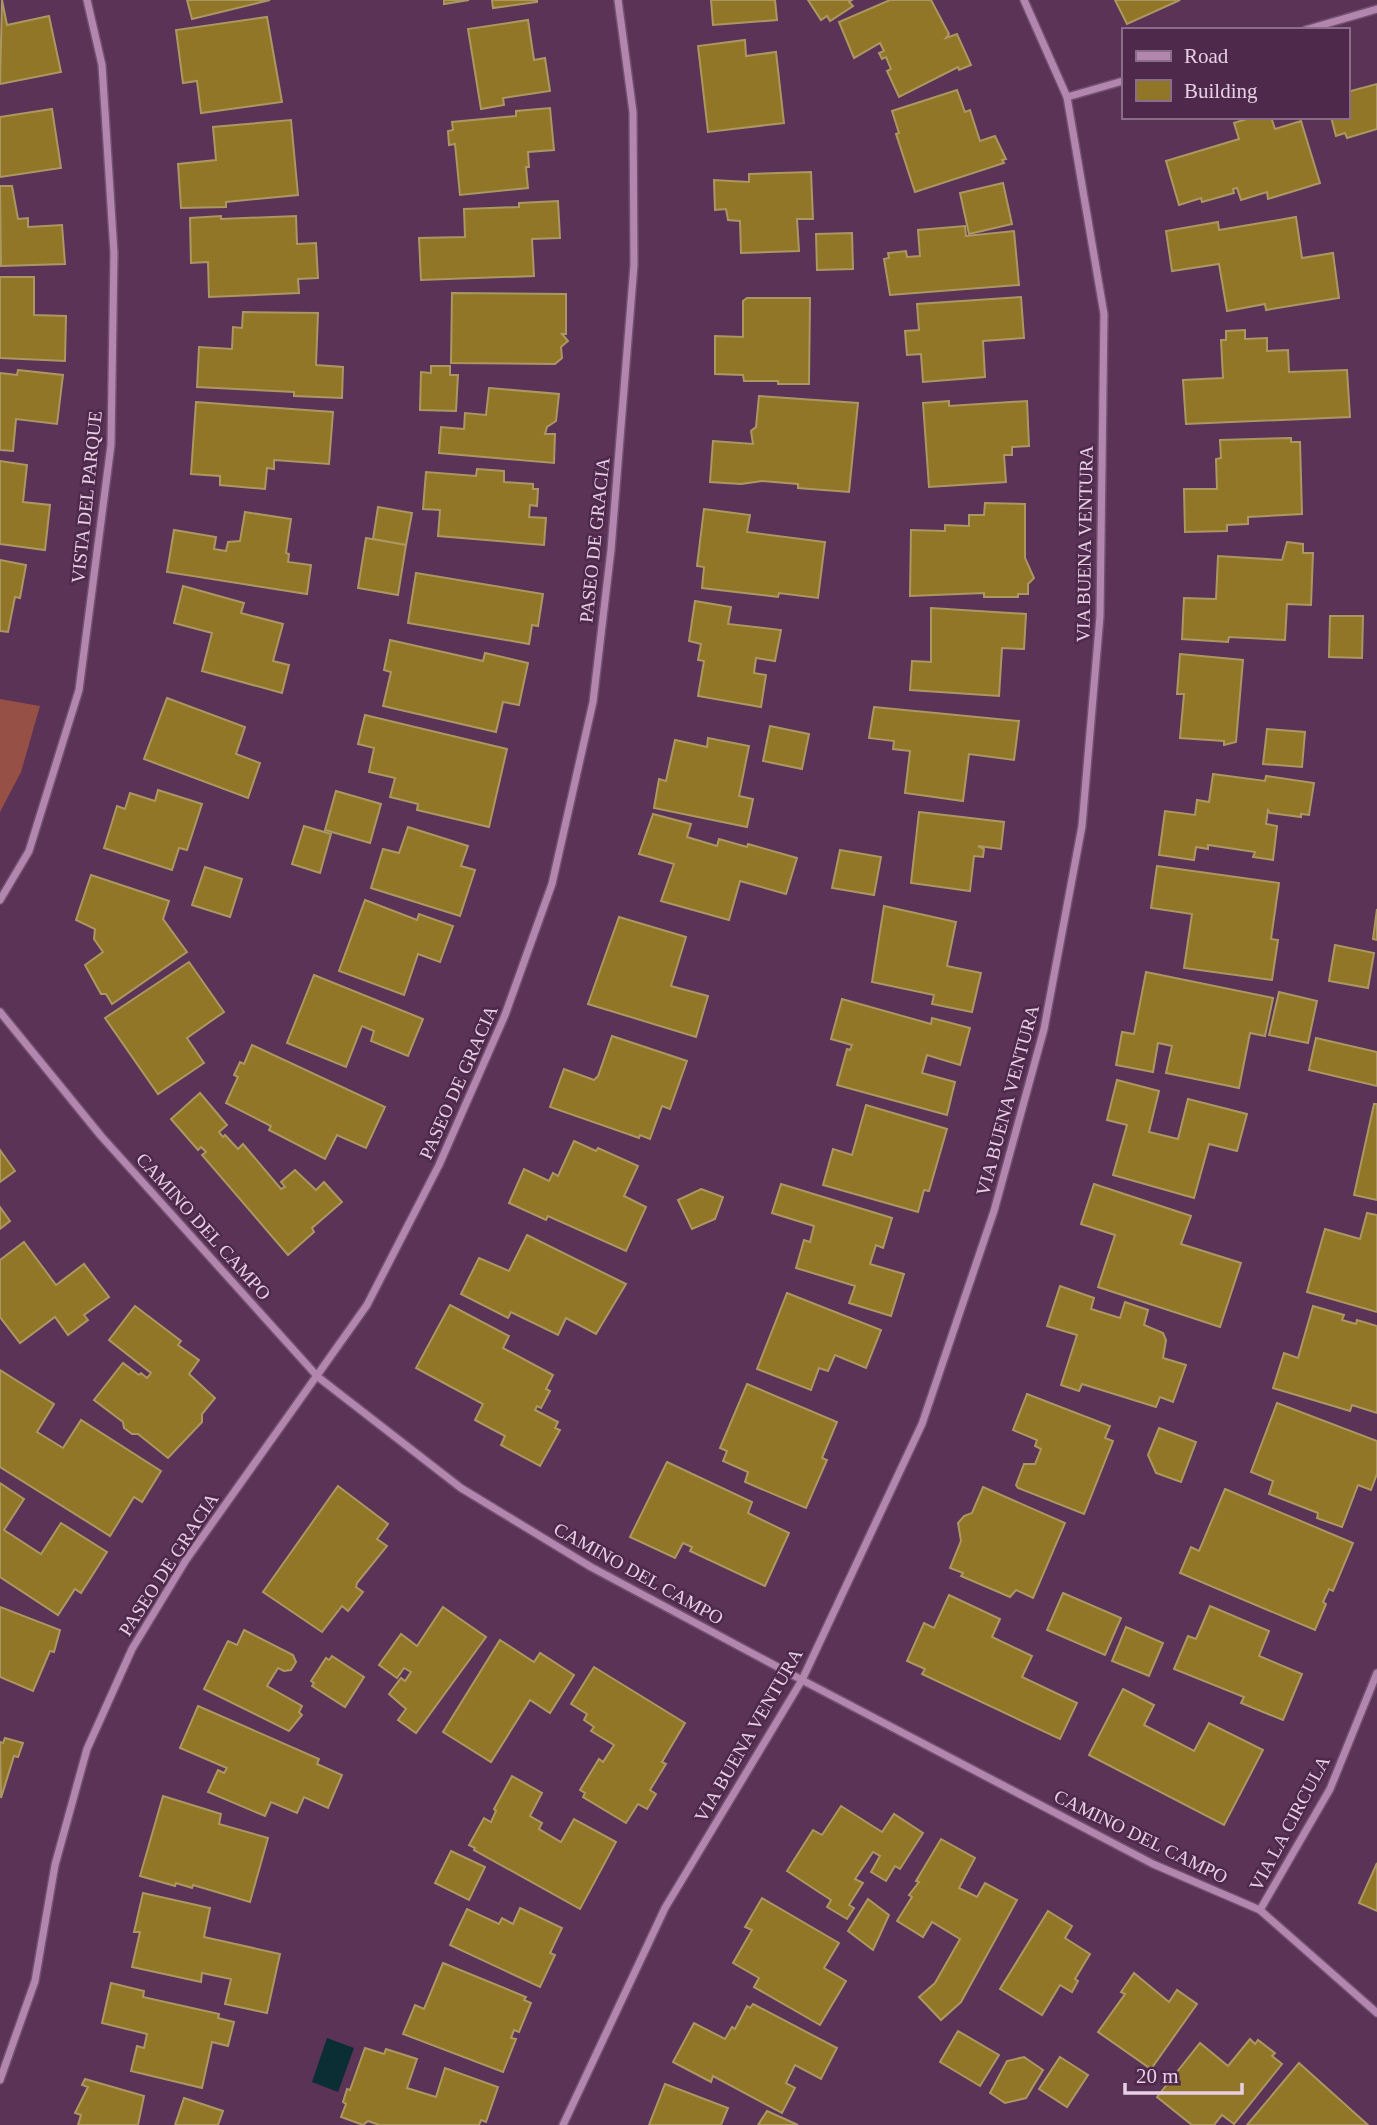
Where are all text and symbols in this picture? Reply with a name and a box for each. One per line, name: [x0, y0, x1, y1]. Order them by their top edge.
legend: [1122, 28, 1349, 119]
text: Road: [1184, 44, 1229, 68]
text: Building: [1184, 79, 1258, 103]
street label: VISTA DEL PARQUE: [67, 410, 106, 584]
street label: VIA BUENA VENTURA: [1072, 445, 1097, 643]
street label: PASEO DE GRACIA: [575, 456, 614, 624]
street label: PASEO DE GRACIA: [415, 1002, 502, 1162]
street label: VIA BUENA VENTURA: [972, 1002, 1043, 1198]
street label: CAMINO DEL CAMPO: [132, 1149, 275, 1304]
street label: PASEO DE GRACIA: [114, 1489, 223, 1640]
street label: CAMINO DEL CAMPO: [550, 1518, 727, 1629]
street label: VIA BUENA VENTURA: [690, 1644, 807, 1826]
street label: VIA LA CIRCULA: [1245, 1752, 1334, 1894]
street label: CAMINO DEL CAMPO: [1051, 1785, 1231, 1888]
scale bar: [1125, 2052, 1242, 2096]
text: 20 m: [1136, 2064, 1179, 2088]

